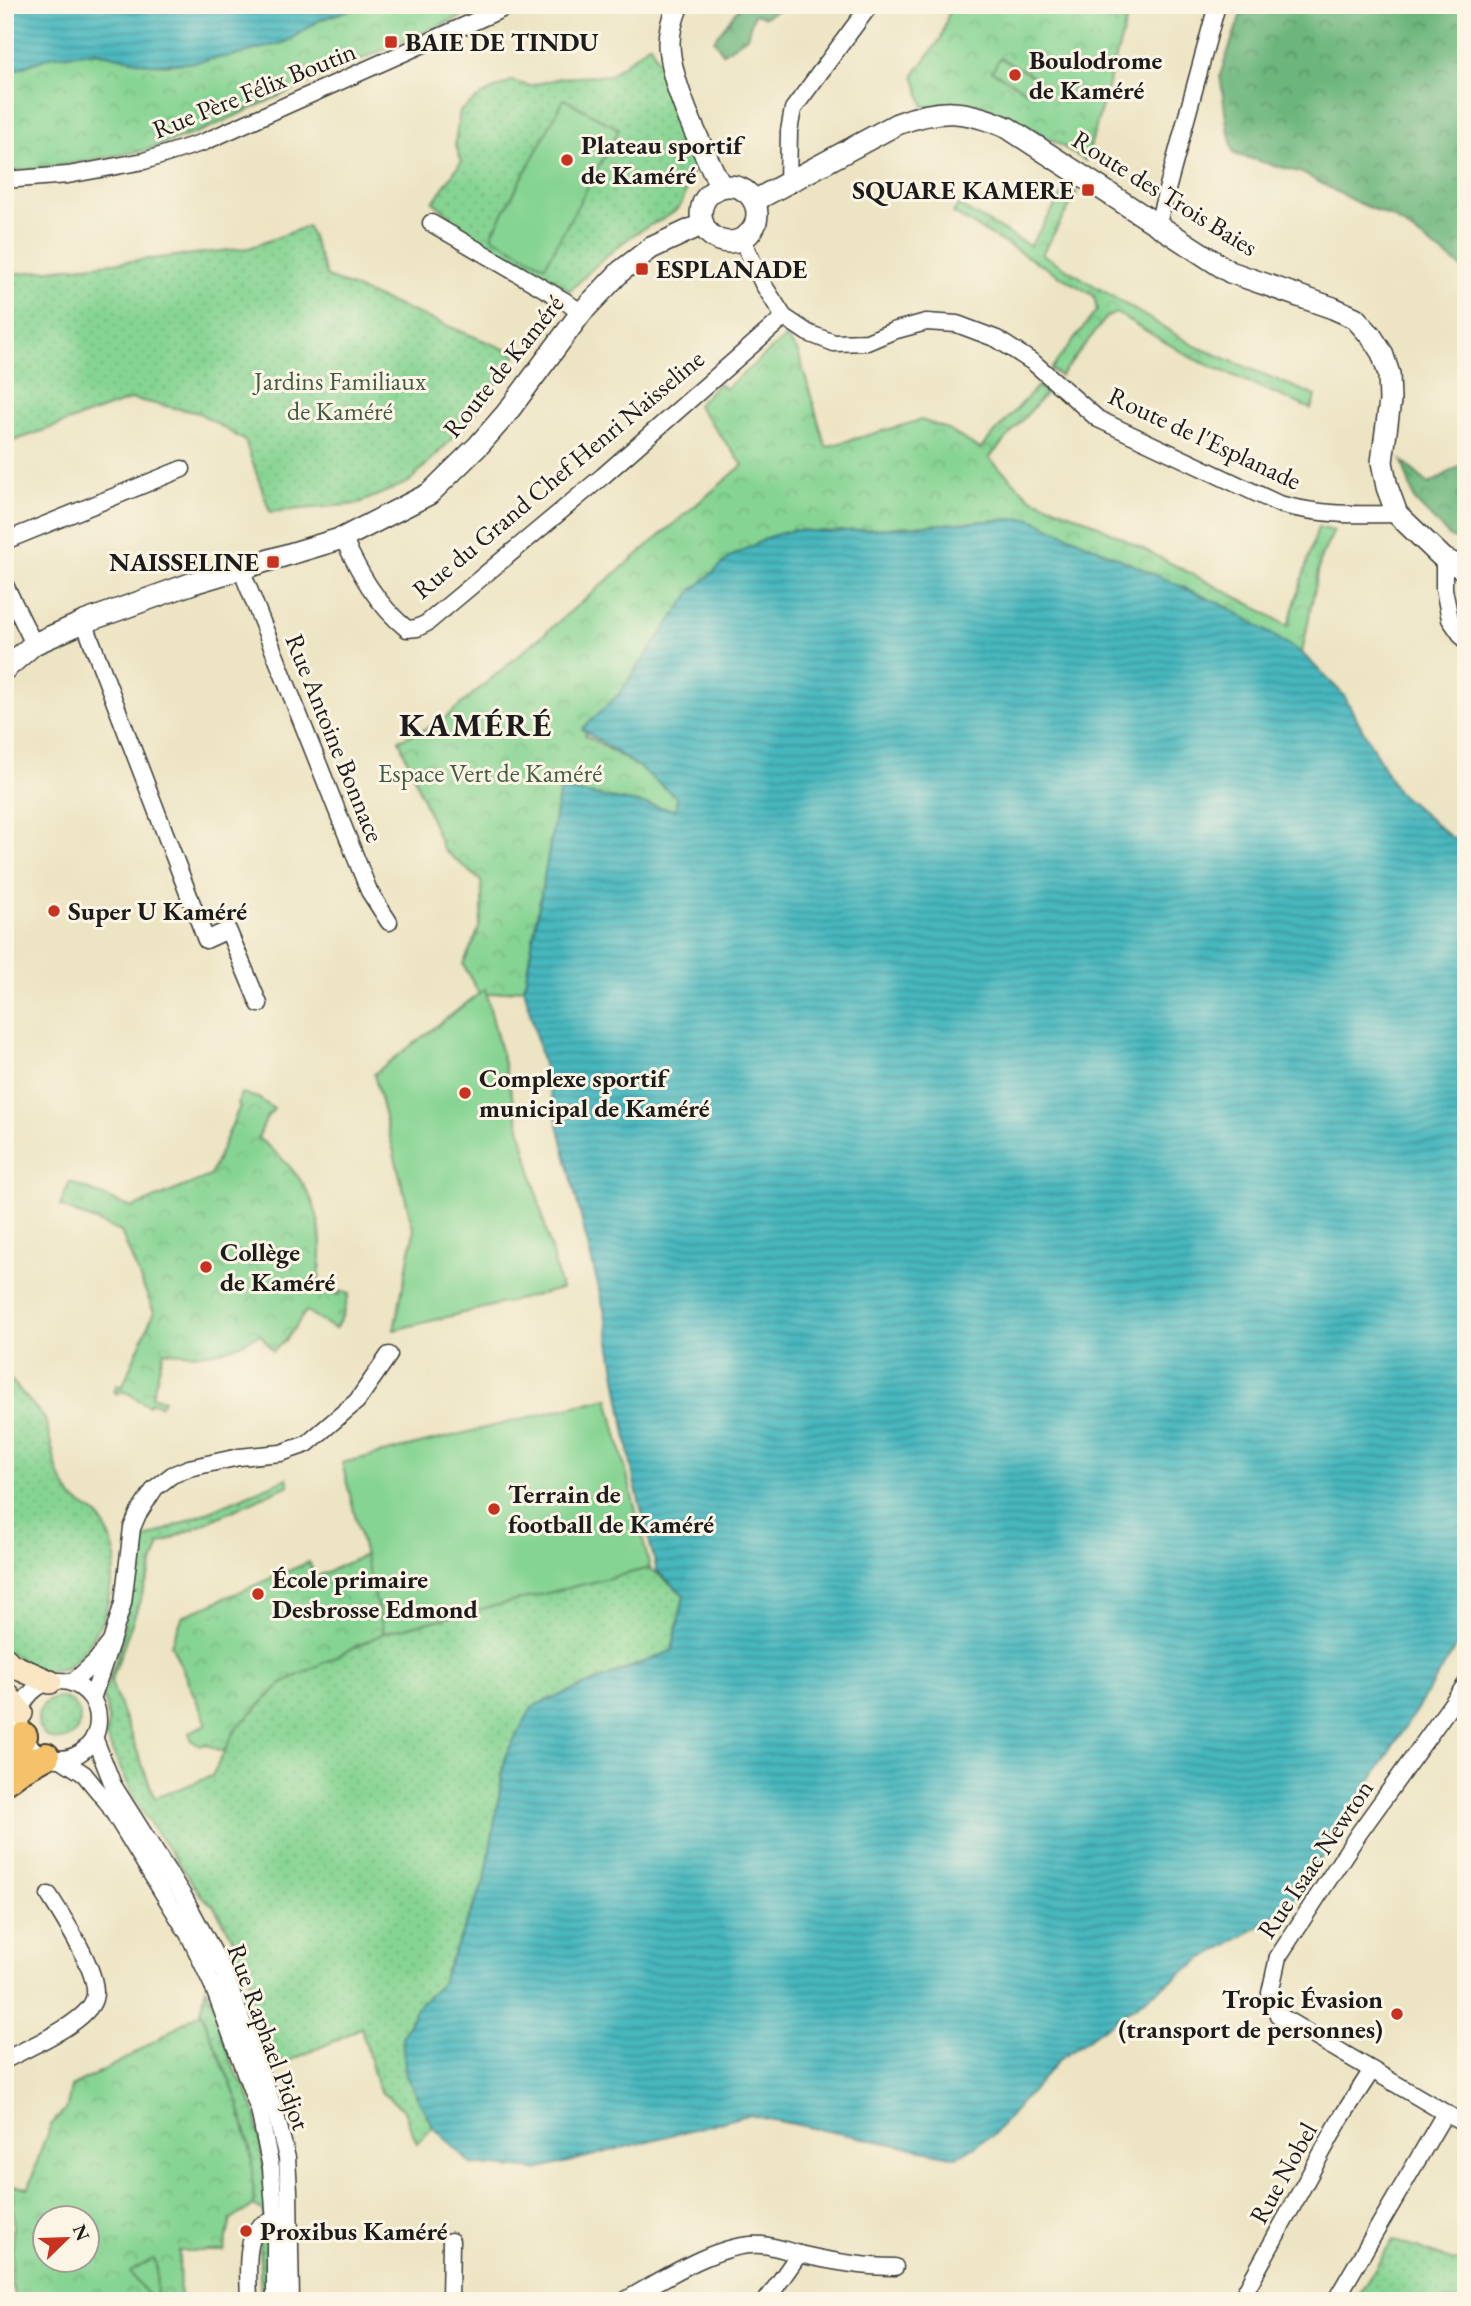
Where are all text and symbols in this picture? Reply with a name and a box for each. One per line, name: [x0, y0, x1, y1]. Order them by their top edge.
place label: BAIE DE TINDU: [405, 25, 599, 59]
street label: Rue Père Félix Boutin: [147, 34, 361, 146]
marker: BAIE DE TINDU: [383, 34, 399, 50]
place label: Boulodrome de Kaméré: [1029, 43, 1163, 107]
marker: Boulodrome de Kaméré: [1007, 67, 1023, 83]
street label: Route des Trois Baies: [1066, 122, 1264, 264]
place label: Plateau sportif de Kaméré: [581, 128, 746, 192]
marker: Plateau sportif de Kaméré: [559, 152, 575, 168]
place label: SQUARE KAMERE: [852, 173, 1074, 207]
marker: SQUARE KAMERE: [1080, 182, 1096, 198]
place label: ESPLANADE: [656, 252, 807, 286]
marker: ESPLANADE: [634, 261, 650, 277]
street label: Route de Kaméré: [435, 288, 571, 444]
street label: Rue du Grand Chef Henri Naisseline: [405, 342, 711, 606]
park label: Jardins Familiaux de Kaméré: [252, 364, 427, 428]
street label: Route de l'Esplanade: [1103, 378, 1307, 498]
place label: NAISSELINE: [109, 545, 259, 579]
marker: NAISSELINE: [265, 554, 281, 570]
street label: Rue Antoine Bonnace: [278, 629, 392, 847]
district label: KAMÉRÉ: [399, 703, 553, 746]
park label: Espace Vert de Kaméré: [378, 756, 602, 790]
place label: Super U Kaméré: [68, 894, 247, 928]
marker: Super U Kaméré: [46, 903, 62, 919]
place label: Complexe sportif municipal de Kaméré: [479, 1061, 710, 1125]
marker: Complexe sportif municipal de Kaméré: [457, 1085, 473, 1101]
place label: Collège de Kaméré: [220, 1235, 335, 1299]
marker: Collège de Kaméré: [198, 1259, 214, 1275]
place label: Terrain de football de Kaméré: [508, 1477, 714, 1541]
marker: Terrain de football de Kaméré: [486, 1501, 502, 1517]
place label: École primaire Desbrosse Edmond: [272, 1562, 478, 1626]
marker: École primaire Desbrosse Edmond: [250, 1586, 266, 1602]
street label: Rue Isaac Newton: [1249, 1773, 1381, 1945]
street label: Rue Raphael Pidjot: [220, 1939, 318, 2135]
place label: Tropic Évasion (transport de personnes): [1118, 1982, 1383, 2046]
marker: Tropic Évasion (transport de personnes): [1389, 2006, 1405, 2022]
street label: Rue Nobel: [1241, 2116, 1325, 2230]
north arrow: [32, 2204, 102, 2274]
place label: Proxibus Kaméré: [260, 2214, 448, 2248]
text: N: [67, 2221, 96, 2245]
marker: Proxibus Kaméré: [238, 2223, 254, 2239]

